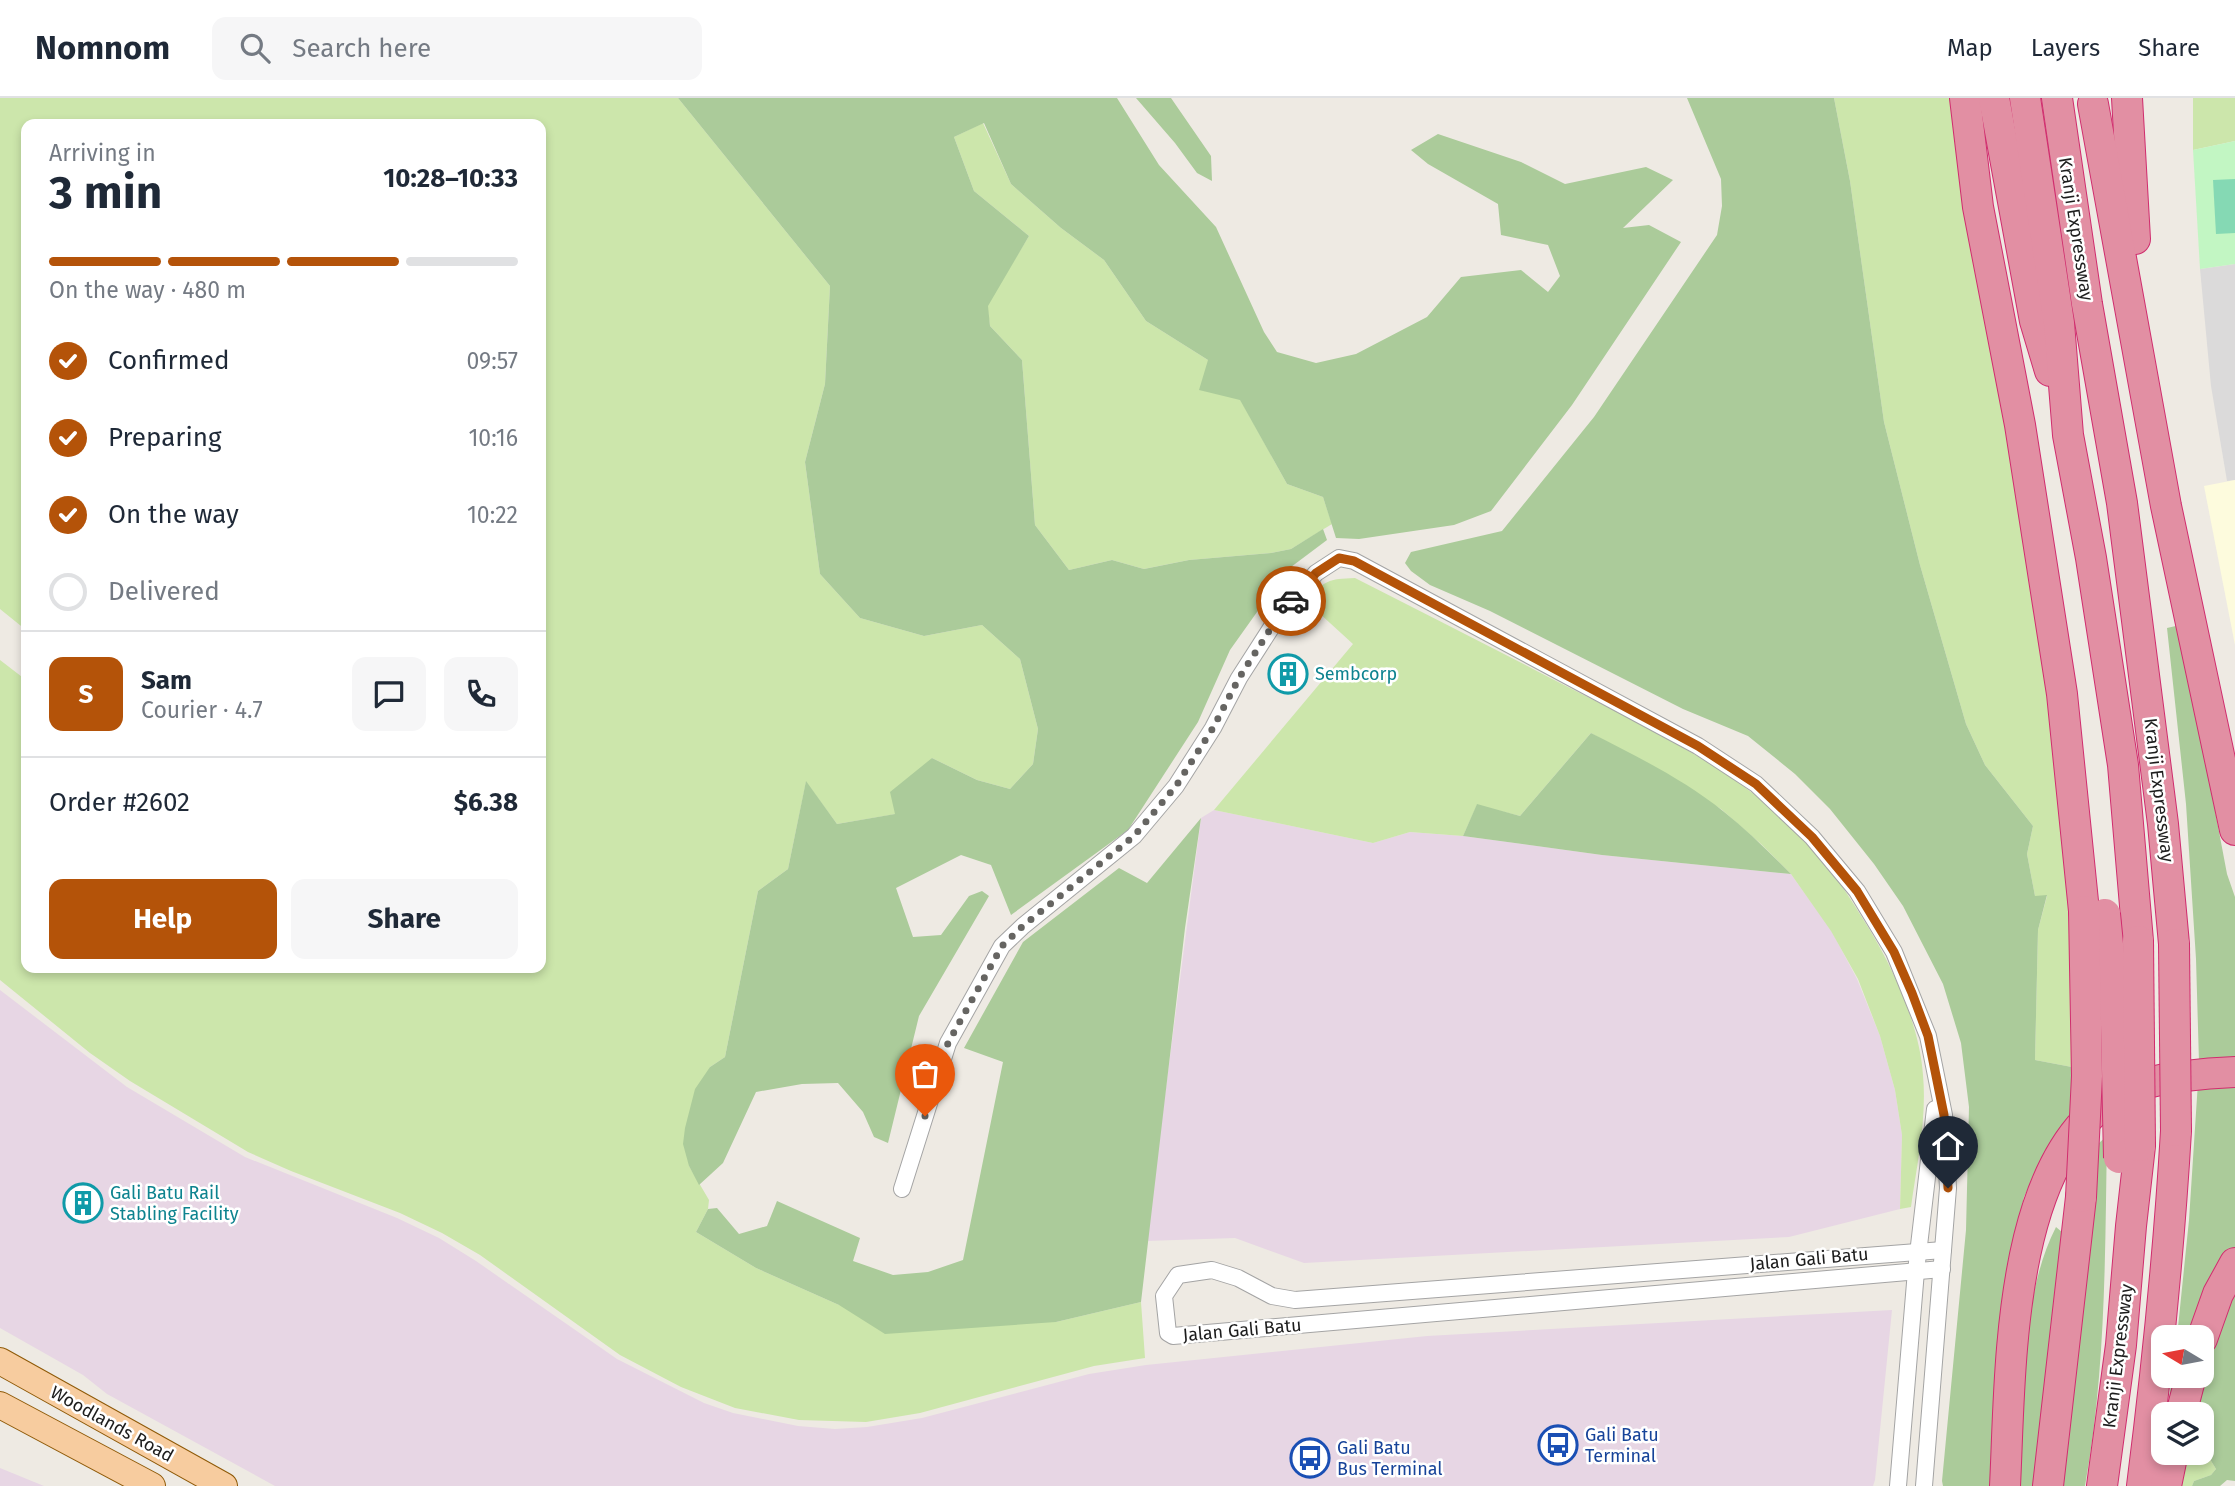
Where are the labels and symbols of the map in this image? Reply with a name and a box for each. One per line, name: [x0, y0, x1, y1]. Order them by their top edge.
street label: Kranji Expressway: [2054, 156, 2098, 302]
courier: [1256, 566, 1326, 636]
building icon: Sembcorp: [1267, 653, 1309, 695]
place label: Sembcorp: [1315, 663, 1397, 685]
street label: Kranji Expressway: [2139, 717, 2179, 863]
pin: [895, 1044, 955, 1116]
pin: [1918, 1116, 1978, 1188]
building icon: Gali Batu Rail Stabling Facility: [62, 1182, 104, 1224]
place label: Gali Batu Rail Stabling Facility: [110, 1182, 239, 1225]
street label: Jalan Gali Batu: [1749, 1243, 1869, 1275]
street label: Kranji Expressway: [2098, 1283, 2138, 1429]
street label: Jalan Gali Batu: [1182, 1314, 1302, 1346]
north arrow: [2151, 1325, 2214, 1388]
street label: Woodlands Road: [47, 1381, 177, 1467]
bus stop icon: Gali Batu Terminal: [1537, 1424, 1579, 1466]
place label: Gali Batu Terminal: [1585, 1424, 1659, 1467]
bus stop icon: Gali Batu Bus Terminal: [1289, 1437, 1331, 1479]
place label: Gali Batu Bus Terminal: [1337, 1437, 1443, 1480]

